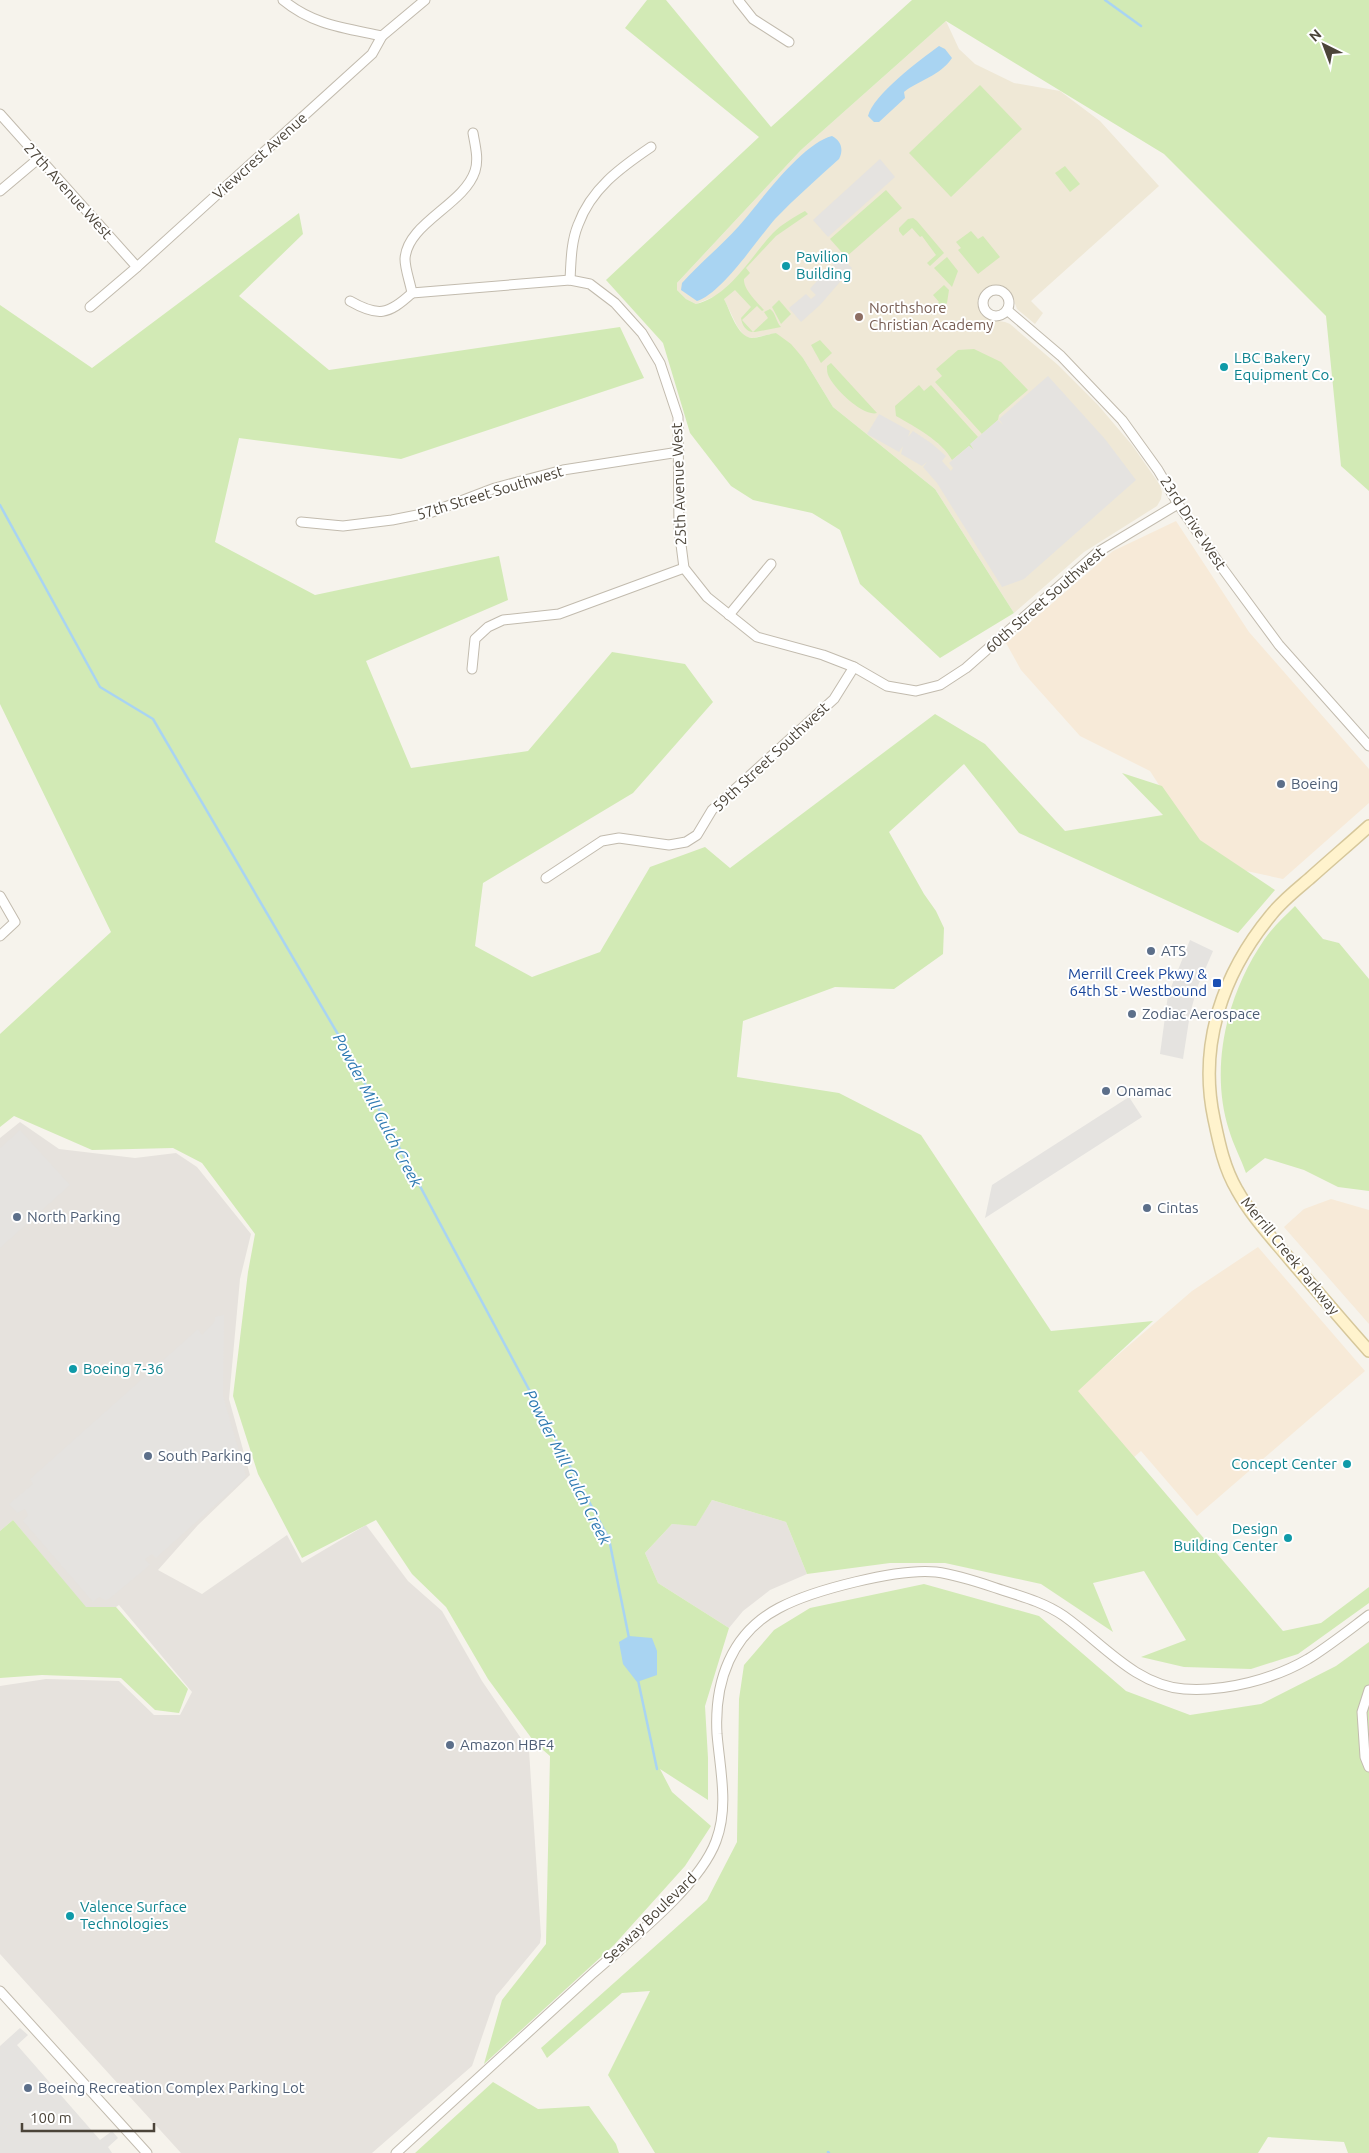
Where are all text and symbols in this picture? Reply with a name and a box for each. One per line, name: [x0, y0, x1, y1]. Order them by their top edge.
north arrow: [1299, 20, 1349, 70]
text: N: [1306, 26, 1325, 45]
street label: Viewcrest Avenue: [209, 109, 310, 202]
street label: 27th Avenue West: [21, 139, 116, 242]
place label: Pavilion Building: [796, 248, 851, 282]
marker: Pavilion Building: [780, 260, 792, 272]
place label: Northshore Christian Academy: [869, 299, 993, 333]
marker: Northshore Christian Academy: [853, 311, 865, 323]
place label: LBC Bakery Equipment Co.: [1234, 349, 1333, 383]
marker: LBC Bakery Equipment Co.: [1218, 361, 1230, 373]
street label: 25th Avenue West: [668, 422, 689, 546]
street label: 57th Street Southwest: [415, 462, 565, 523]
street label: 23rd Drive West: [1157, 473, 1230, 573]
street label: 60th Street Southwest: [982, 543, 1108, 656]
street label: 59th Street Southwest: [709, 698, 832, 815]
place label: Boeing: [1291, 775, 1338, 792]
marker: Boeing: [1275, 778, 1287, 790]
place label: ATS: [1161, 942, 1186, 959]
marker: ATS: [1145, 945, 1157, 957]
place label: Merrill Creek Pkwy & 64th St - Westbound: [1068, 965, 1207, 999]
marker: Merrill Creek Pkwy & 64th St - Westbound: [1211, 977, 1223, 989]
place label: Zodiac Aerospace: [1142, 1005, 1260, 1022]
marker: Zodiac Aerospace: [1126, 1008, 1138, 1020]
water label: Powder Mill Gulch Creek: [330, 1030, 427, 1191]
place label: Onamac: [1116, 1082, 1172, 1099]
marker: Onamac: [1100, 1085, 1112, 1097]
street label: Merrill Creek Parkway: [1238, 1193, 1343, 1318]
place label: Cintas: [1157, 1199, 1199, 1216]
marker: Cintas: [1141, 1202, 1153, 1214]
place label: North Parking: [27, 1208, 121, 1225]
marker: North Parking: [11, 1211, 23, 1223]
place label: Boeing 7-36: [83, 1360, 164, 1377]
marker: Boeing 7-36: [67, 1363, 79, 1375]
water label: Powder Mill Gulch Creek: [521, 1387, 615, 1548]
place label: South Parking: [158, 1447, 252, 1464]
marker: South Parking: [142, 1450, 154, 1462]
place label: Concept Center: [1231, 1455, 1337, 1472]
marker: Concept Center: [1341, 1458, 1353, 1470]
place label: Design Building Center: [1173, 1520, 1278, 1554]
marker: Design Building Center: [1282, 1532, 1294, 1544]
place label: Amazon HBF4: [460, 1736, 554, 1753]
marker: Amazon HBF4: [444, 1739, 456, 1751]
street label: Seaway Boulevard: [600, 1869, 700, 1966]
place label: Valence Surface Technologies: [80, 1898, 187, 1932]
marker: Valence Surface Technologies: [64, 1910, 76, 1922]
place label: Boeing Recreation Complex Parking Lot: [38, 2079, 305, 2096]
marker: Boeing Recreation Complex Parking Lot: [22, 2082, 34, 2094]
scale bar: [22, 2100, 155, 2132]
text: 100 m: [30, 2109, 72, 2126]

